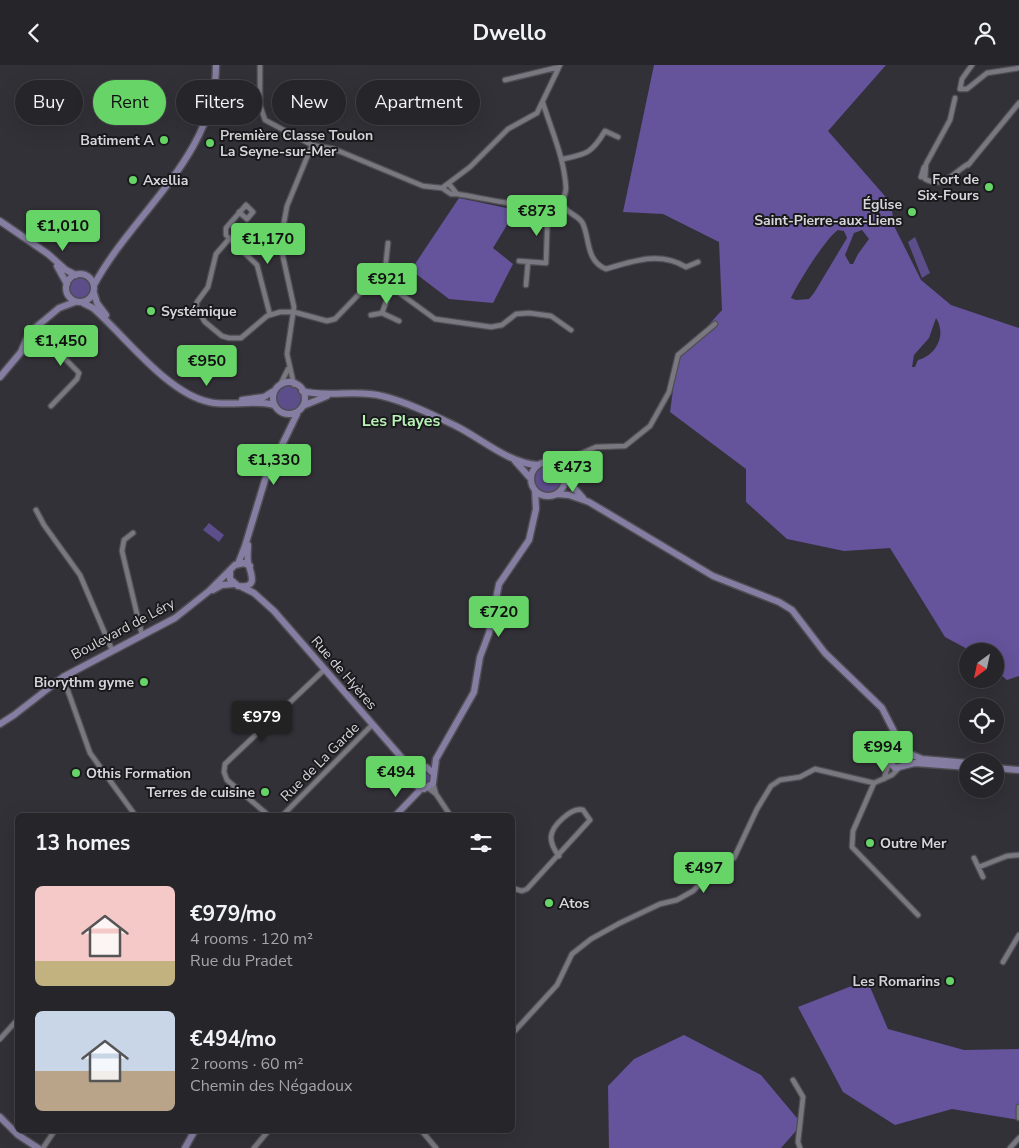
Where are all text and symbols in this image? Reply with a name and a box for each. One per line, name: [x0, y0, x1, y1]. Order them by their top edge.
text: Dwello: [473, 18, 546, 48]
icon: back: [20, 19, 48, 47]
icon: person: [971, 19, 999, 47]
chip: Buy: [15, 80, 83, 125]
chip: Rent: [93, 80, 166, 125]
chip: Filters: [176, 80, 262, 125]
chip: New: [272, 80, 346, 125]
chip: Apartment: [356, 80, 480, 125]
place label: Première Classe Toulon La Seyne-sur-Mer: [220, 126, 373, 161]
place label: Batiment A: [80, 131, 155, 150]
marker: Batiment A: [158, 134, 170, 146]
marker: Première Classe Toulon La Seyne-sur-Mer: [204, 137, 216, 149]
place label: Fort de Six-Fours: [917, 170, 979, 205]
place label: Axellia: [143, 171, 188, 190]
marker: Axellia: [127, 174, 139, 186]
marker: Fort de Six-Fours: [983, 181, 995, 193]
pin: €873: [507, 195, 567, 237]
place label: Église Saint-Pierre-aux-Liens: [754, 195, 902, 230]
text: €873: [518, 200, 556, 222]
marker: Église Saint-Pierre-aux-Liens: [906, 206, 918, 218]
pin: €1,010: [22, 209, 104, 252]
text: €1,010: [37, 215, 89, 237]
pin: €1,170: [227, 223, 309, 265]
text: €1,170: [242, 228, 294, 250]
pin: €921: [357, 263, 417, 305]
text: €921: [368, 268, 406, 290]
place label: Systémique: [161, 302, 237, 321]
marker: Systémique: [145, 305, 157, 317]
pin: €1,450: [20, 325, 102, 367]
text: €1,450: [35, 330, 87, 352]
pin: €950: [177, 345, 237, 387]
text: €950: [188, 350, 226, 372]
district label: Les Playes: [362, 410, 441, 432]
pin: €1,330: [233, 443, 315, 486]
text: €1,330: [248, 449, 300, 471]
pin: €473: [543, 451, 603, 493]
text: €473: [554, 456, 592, 478]
street label: Boulevard de Léry: [68, 593, 179, 664]
pin: €720: [469, 595, 529, 638]
text: €720: [480, 601, 518, 623]
street label: Rue de Hyères: [307, 632, 381, 714]
north arrow: [959, 643, 1004, 687]
map controls: [959, 643, 1004, 798]
place label: Biorythm gyme: [34, 673, 134, 692]
marker: Biorythm gyme: [138, 676, 150, 688]
button: locate: [959, 698, 1004, 743]
pin: €979: [232, 701, 292, 743]
text: €979: [243, 706, 281, 728]
street label: Rue de La Garde: [276, 718, 364, 806]
pin: €994: [853, 731, 913, 773]
text: €994: [864, 736, 902, 758]
button: layers: [959, 753, 1004, 798]
pin: €494: [366, 755, 426, 798]
text: €494: [377, 761, 415, 783]
place label: Othis Formation: [86, 764, 191, 783]
marker: Othis Formation: [70, 767, 82, 779]
place label: Terres de cuisine: [147, 783, 255, 802]
marker: Terres de cuisine: [259, 786, 271, 798]
text: 13 homes: [35, 829, 130, 857]
icon: filters: [467, 829, 495, 857]
place label: Outre Mer: [880, 834, 947, 853]
marker: Outre Mer: [864, 837, 876, 849]
pin: €497: [674, 851, 734, 894]
text: €497: [685, 857, 723, 879]
place label: Atos: [559, 894, 590, 913]
marker: Atos: [543, 897, 555, 909]
text: €979/mo: [190, 900, 276, 928]
icon: home: [75, 906, 135, 966]
text: 4 rooms · 120 m²: [190, 928, 313, 950]
text: Rue du Pradet: [190, 950, 292, 972]
place label: Les Romarins: [853, 972, 940, 991]
marker: Les Romarins: [944, 975, 956, 987]
text: €494/mo: [190, 1025, 276, 1053]
icon: home: [75, 1031, 135, 1091]
text: 2 rooms · 60 m²: [190, 1053, 303, 1075]
text: Chemin des Négadoux: [190, 1075, 352, 1097]

